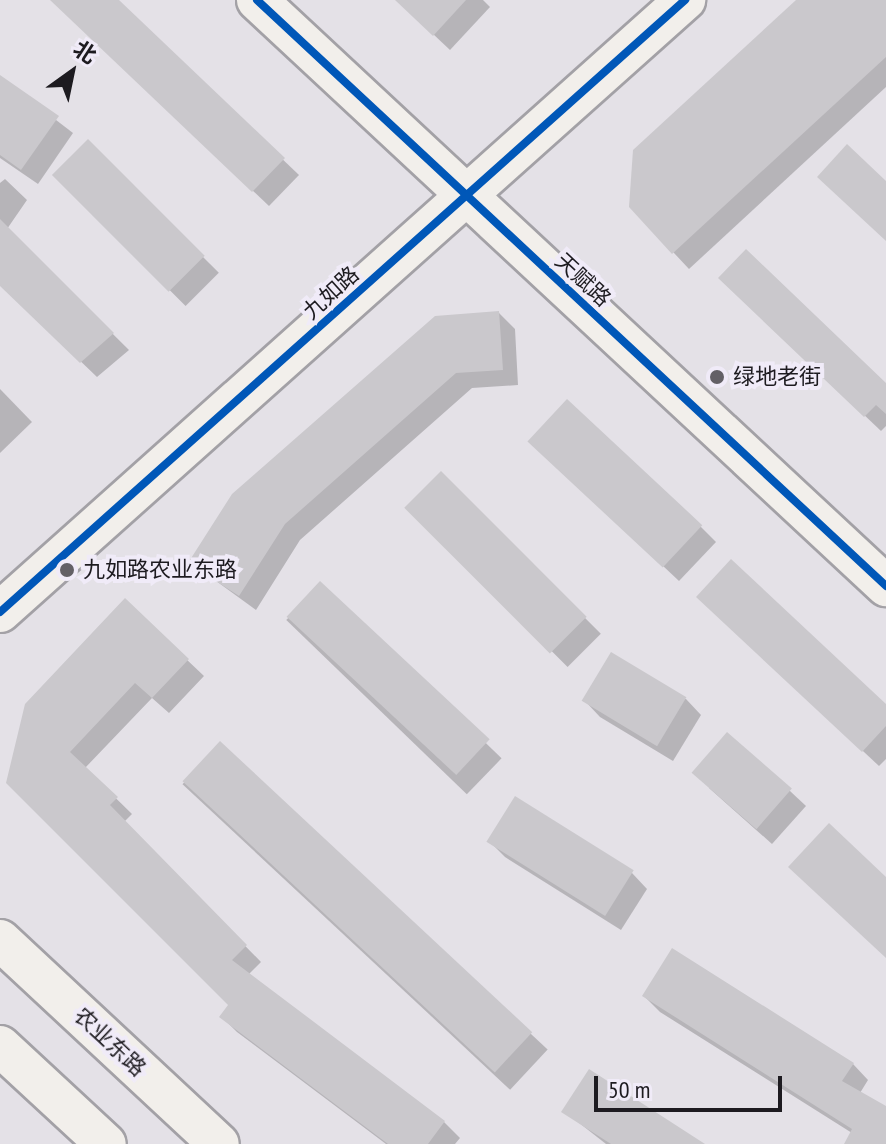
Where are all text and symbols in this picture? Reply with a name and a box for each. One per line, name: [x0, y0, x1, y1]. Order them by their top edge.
north arrow: [32, 32, 112, 112]
text: 北: [68, 34, 102, 70]
street label: 天赋路: [550, 248, 616, 312]
street label: 九如路: [298, 261, 364, 325]
place label: 绿地老街: [733, 364, 821, 390]
marker: 绿地老街: [708, 368, 726, 386]
place label: 九如路农业东路: [83, 557, 237, 583]
marker: 九如路农业东路: [58, 561, 76, 579]
street label: 农业东路: [69, 1002, 151, 1082]
scale bar: [598, 1060, 786, 1110]
text: 50 m: [608, 1074, 650, 1105]

